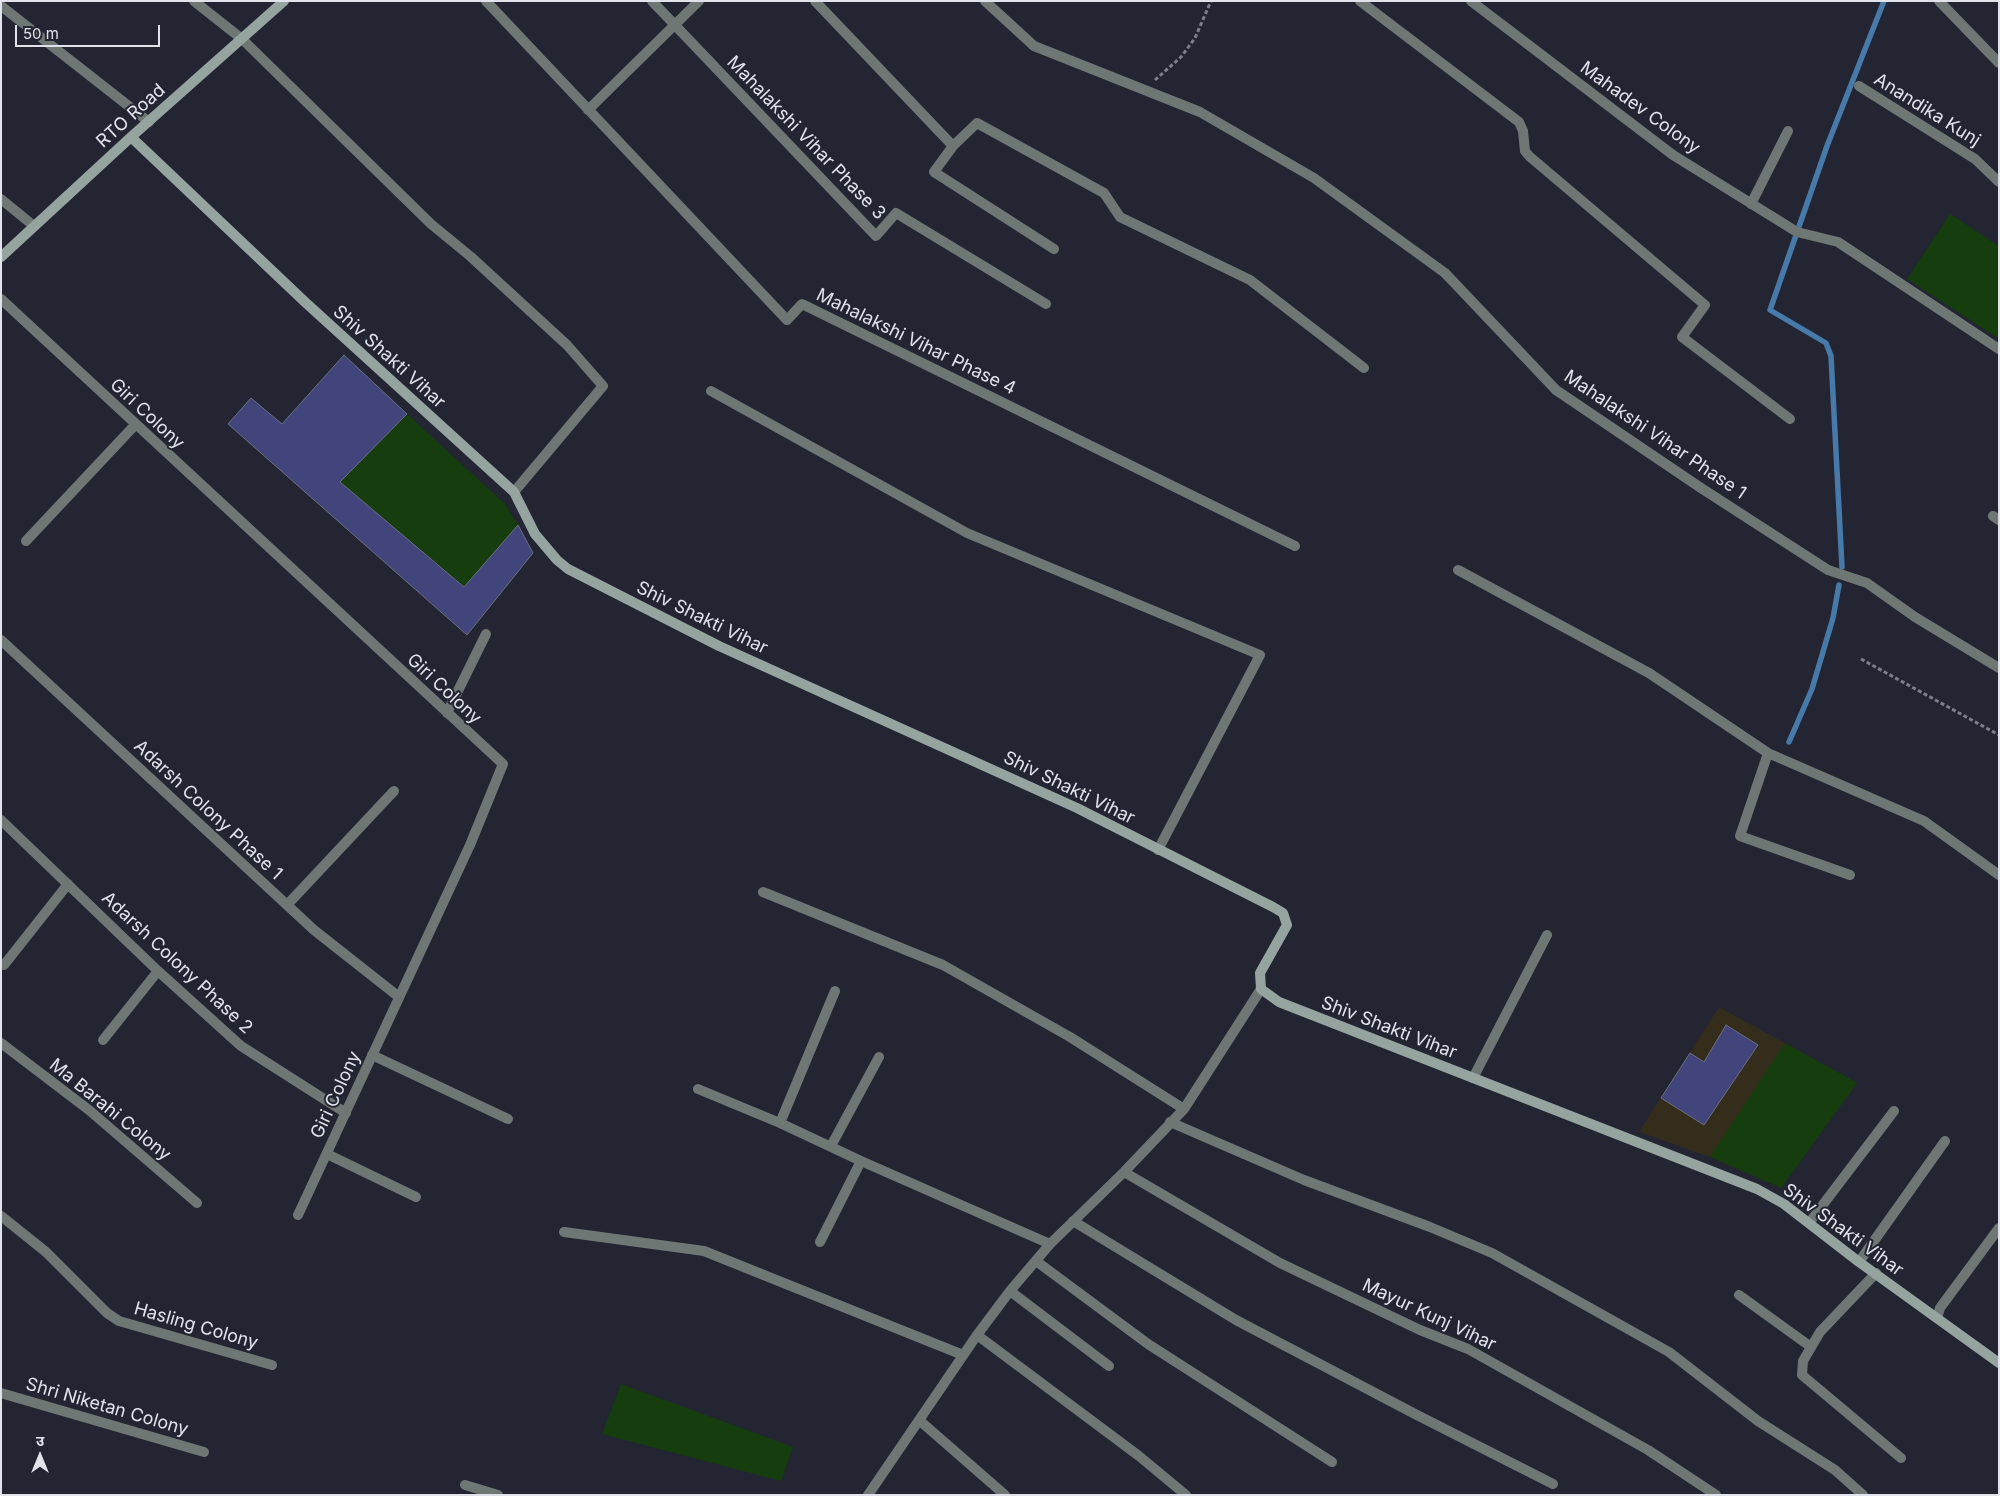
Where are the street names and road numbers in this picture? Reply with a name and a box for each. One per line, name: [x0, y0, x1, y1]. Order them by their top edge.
street label: Mahalakshi Vihar Phase 3: [722, 52, 890, 224]
street label: Mahadev Colony: [1576, 57, 1704, 159]
street label: Anandika Kunj: [1870, 69, 1984, 151]
street label: RTO Road: [92, 80, 170, 152]
street label: Mahalakshi Vihar Phase 4: [813, 284, 1019, 400]
street label: Shiv Shakti Vihar: [328, 301, 450, 413]
street label: Mahalakshi Vihar Phase 1: [1560, 366, 1750, 504]
street label: Giri Colony: [105, 374, 189, 454]
street label: Shiv Shakti Vihar: [633, 577, 771, 659]
street label: Giri Colony: [402, 649, 486, 729]
street label: Adarsh Colony Phase 1: [129, 736, 287, 884]
street label: Shiv Shakti Vihar: [1000, 747, 1138, 829]
street label: Adarsh Colony Phase 2: [97, 887, 257, 1039]
street label: Shiv Shakti Vihar: [1318, 992, 1460, 1064]
street label: Giri Colony: [306, 1048, 366, 1142]
street label: Ma Barahi Colony: [45, 1054, 175, 1166]
street label: Shiv Shakti Vihar: [1779, 1179, 1907, 1281]
street label: Mayur Kunj Vihar: [1359, 1275, 1499, 1355]
street label: Hasling Colony: [131, 1298, 261, 1354]
street label: Shri Niketan Colony: [23, 1373, 191, 1441]

